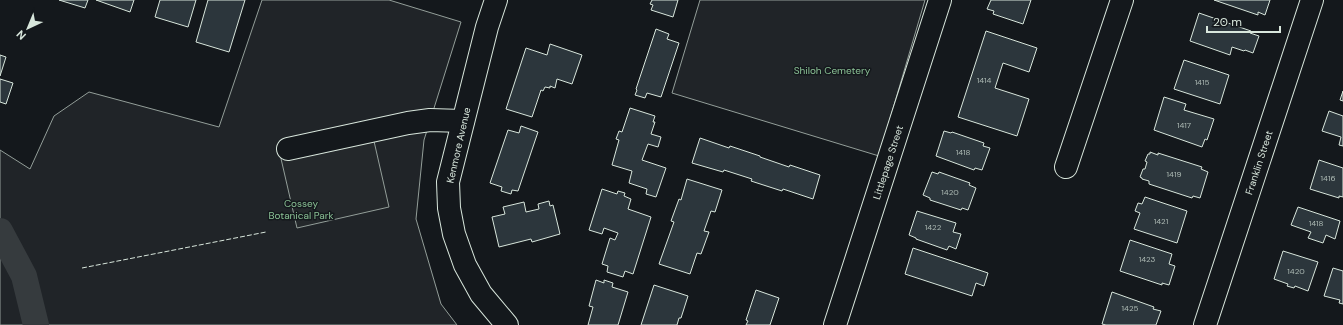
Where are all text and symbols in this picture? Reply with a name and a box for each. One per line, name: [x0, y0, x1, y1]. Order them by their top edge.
north arrow: [8, 8, 48, 48]
scale bar: [1207, 8, 1280, 34]
text: 20 m: [1213, 14, 1242, 30]
text: N: [13, 27, 29, 43]
park label: Shiloh Cemetery: [794, 64, 871, 77]
house number: 1414: [977, 75, 991, 85]
house number: 1415: [1195, 77, 1209, 87]
street label: Kenmore Avenue: [443, 106, 474, 184]
house number: 1417: [1177, 120, 1191, 130]
street label: Littlepage Street: [870, 124, 906, 201]
street label: Franklin Street: [1242, 129, 1276, 196]
house number: 1418: [956, 147, 970, 157]
house number: 1419: [1167, 169, 1181, 179]
house number: 1416: [1321, 173, 1335, 183]
house number: 1420: [941, 187, 959, 197]
park label: Cossey Botanical Park: [268, 197, 334, 222]
house number: 1421: [1154, 216, 1168, 226]
house number: 1418: [1309, 218, 1323, 228]
house number: 1422: [925, 222, 942, 232]
house number: 1423: [1139, 254, 1156, 264]
house number: 1420: [1287, 266, 1305, 276]
house number: 1425: [1122, 303, 1139, 313]

